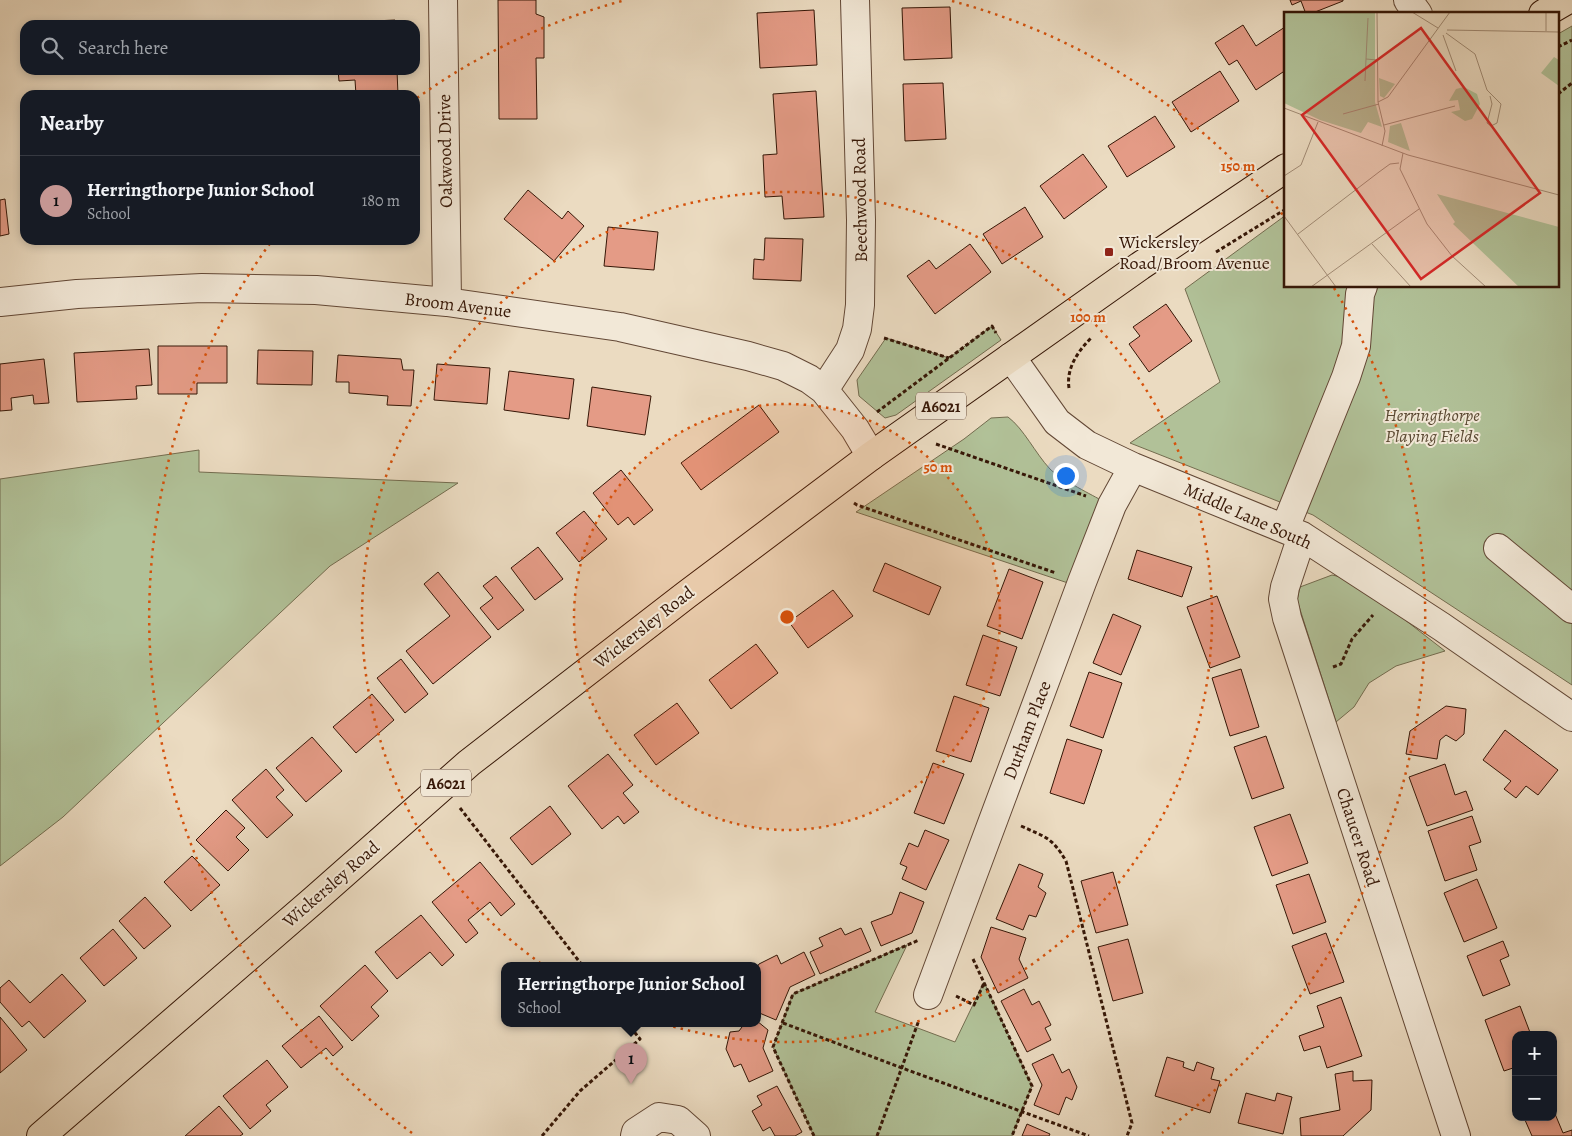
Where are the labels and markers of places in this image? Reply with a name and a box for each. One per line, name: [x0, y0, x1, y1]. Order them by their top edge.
place label: Wickersley Road/Broom Avenue: [1118, 230, 1270, 275]
marker: Wickersley Road/Broom Avenue: [1103, 246, 1115, 258]
centre of rings: [778, 608, 796, 626]
pin: 1: [615, 1043, 647, 1084]

